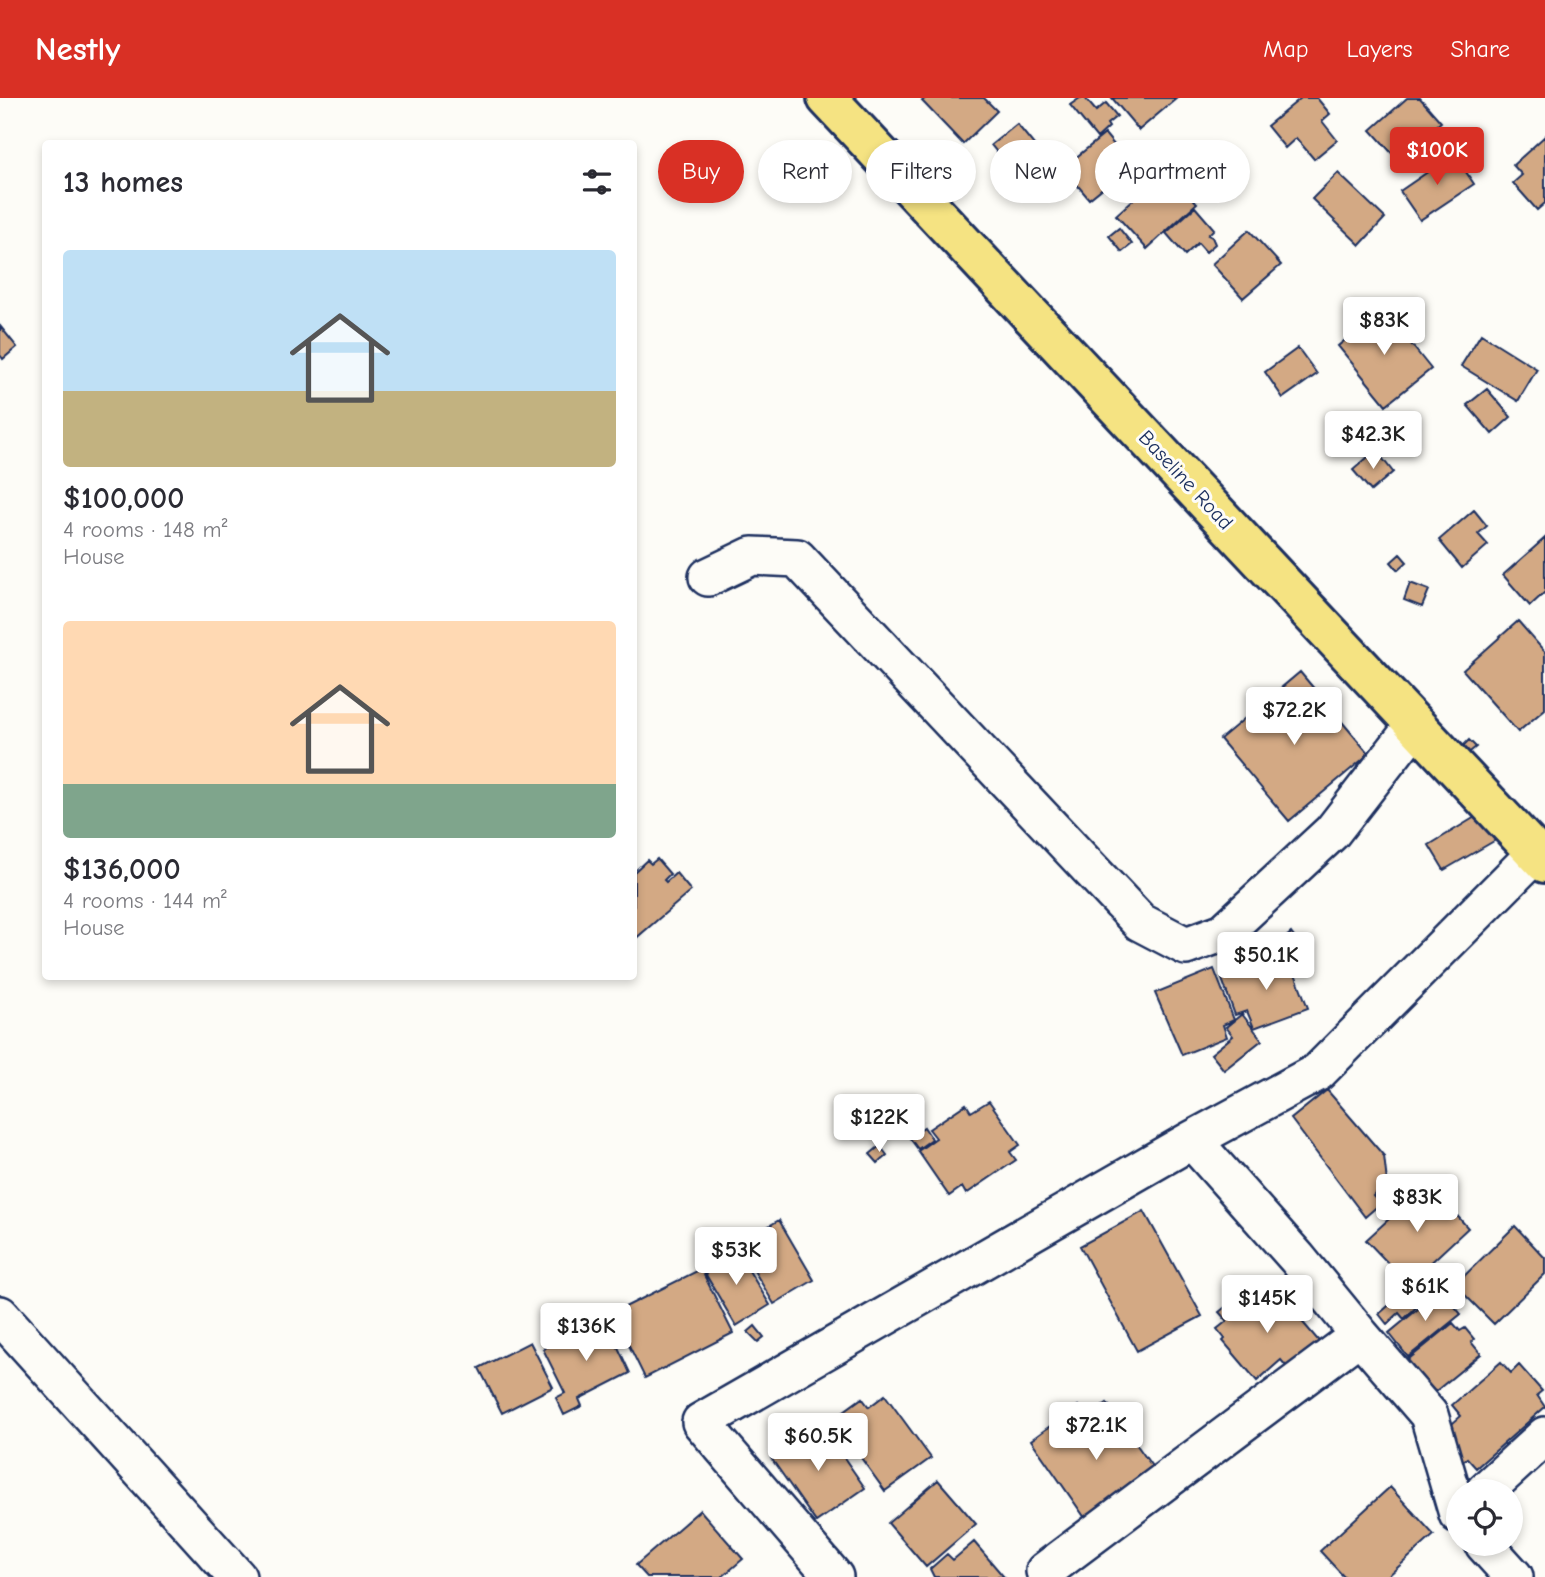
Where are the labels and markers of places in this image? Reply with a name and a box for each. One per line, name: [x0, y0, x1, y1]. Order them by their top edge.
pin: $100K: [1388, 127, 1486, 187]
pin: $83K: [1343, 298, 1425, 357]
pin: $42.3K: [1316, 412, 1430, 471]
pin: $72.2K: [1237, 688, 1351, 747]
pin: $50.1K: [1209, 932, 1323, 992]
pin: $122K: [830, 1094, 928, 1154]
pin: $83K: [1376, 1174, 1458, 1234]
pin: $53K: [695, 1228, 777, 1287]
pin: $61K: [1384, 1264, 1466, 1323]
pin: $145K: [1218, 1276, 1316, 1335]
pin: $136K: [537, 1304, 635, 1363]
pin: $72.1K: [1039, 1402, 1153, 1462]
pin: $60.5K: [761, 1414, 875, 1473]

